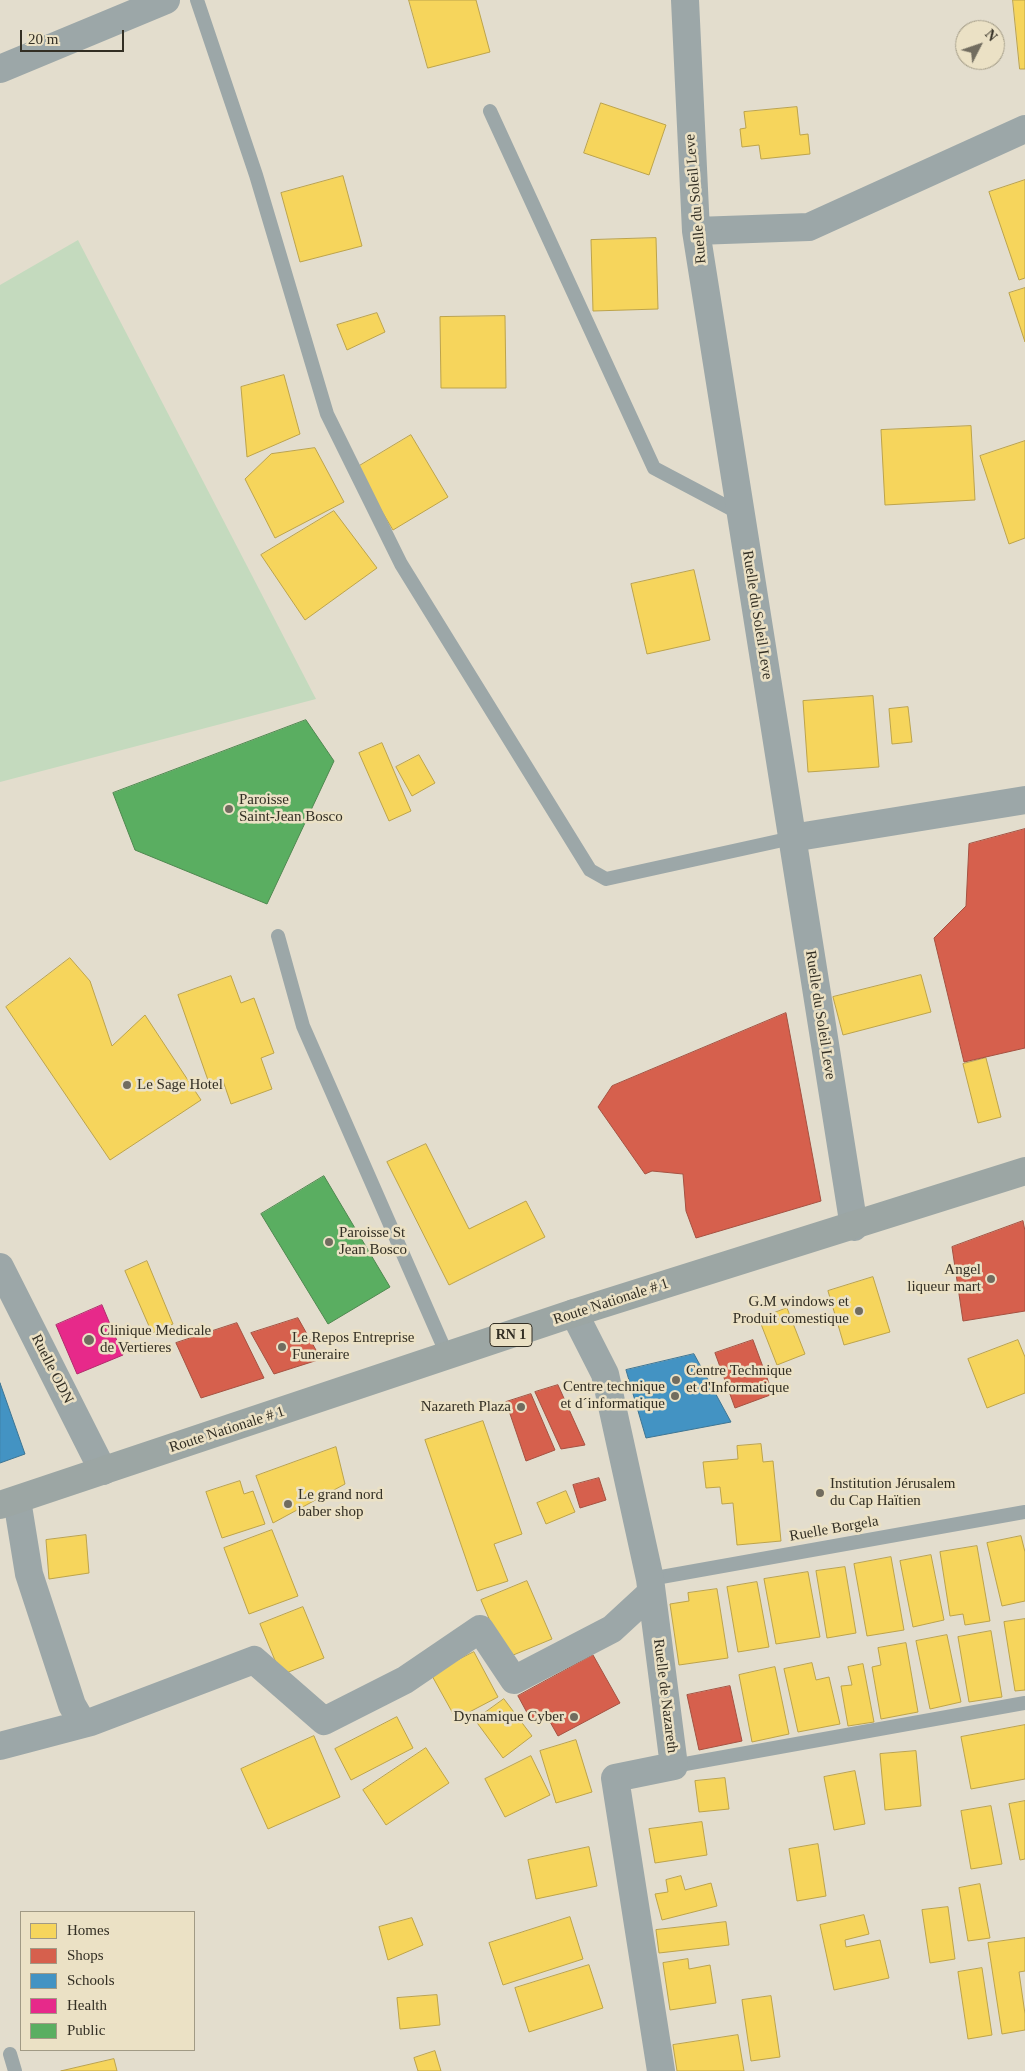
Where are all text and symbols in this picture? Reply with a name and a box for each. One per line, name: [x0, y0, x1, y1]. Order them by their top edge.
scale bar: [22, 20, 126, 52]
north arrow: [955, 20, 1005, 70]
text: N: [982, 27, 1000, 44]
text: 20 m: [28, 31, 58, 47]
street label: Ruelle du Soleil Leve: [681, 133, 711, 265]
street label: Ruelle du Soleil Leve: [738, 549, 776, 681]
place label: Paroisse Saint-Jean Bosco: [239, 791, 343, 826]
marker: Paroisse Saint-Jean Bosco: [223, 803, 235, 815]
street label: Ruelle du Soleil Leve: [801, 949, 839, 1081]
place label: Le Sage Hotel: [137, 1076, 223, 1094]
marker: Le Sage Hotel: [121, 1079, 133, 1091]
place label: Paroisse St Jean Bosco: [339, 1224, 407, 1259]
marker: Paroisse St Jean Bosco: [323, 1236, 335, 1248]
place label: Angel liqueur mart: [907, 1261, 981, 1296]
marker: Angel liqueur mart: [985, 1273, 997, 1285]
street label: Route Nationale # 1: [551, 1275, 671, 1329]
place label: G.M windows et Produit comestique: [733, 1293, 849, 1328]
marker: G.M windows et Produit comestique: [853, 1305, 865, 1317]
place label: Clinique Medicale de Vertieres: [100, 1322, 211, 1357]
road number: RN 1: [490, 1324, 532, 1346]
place label: Le Repos Entreprise Funeraire: [292, 1329, 414, 1364]
street label: Ruelle ODN: [27, 1331, 77, 1407]
marker: Clinique Medicale de Vertieres: [82, 1333, 96, 1347]
marker: Le Repos Entreprise Funeraire: [276, 1341, 288, 1353]
place label: Centre Technique et d'Informatique: [686, 1362, 792, 1397]
marker: Centre Technique et d'Informatique: [670, 1374, 682, 1386]
place label: Centre technique et d´informatique: [560, 1378, 665, 1413]
marker: Centre technique et d´informatique: [669, 1390, 681, 1402]
place label: Nazareth Plaza: [421, 1398, 511, 1416]
marker: Nazareth Plaza: [515, 1401, 527, 1413]
street label: Route Nationale # 1: [167, 1403, 287, 1457]
place label: Institution Jérusalem du Cap Haïtien: [830, 1475, 955, 1510]
place label: Le grand nord baber shop: [298, 1486, 383, 1521]
marker: Institution Jérusalem du Cap Haïtien: [814, 1487, 826, 1499]
marker: Le grand nord baber shop: [282, 1498, 294, 1510]
street label: Ruelle Borgela: [788, 1512, 880, 1546]
street label: Ruelle de Nazareth: [649, 1638, 681, 1754]
place label: Dynamique Cyber: [454, 1708, 564, 1726]
marker: Dynamique Cyber: [568, 1711, 580, 1723]
legend: [20, 1911, 195, 2051]
text: Homes: [67, 1922, 110, 1938]
text: Shops: [67, 1947, 104, 1963]
text: Schools: [67, 1972, 115, 1988]
text: Health: [67, 1997, 107, 2013]
text: Public: [67, 2022, 105, 2038]

